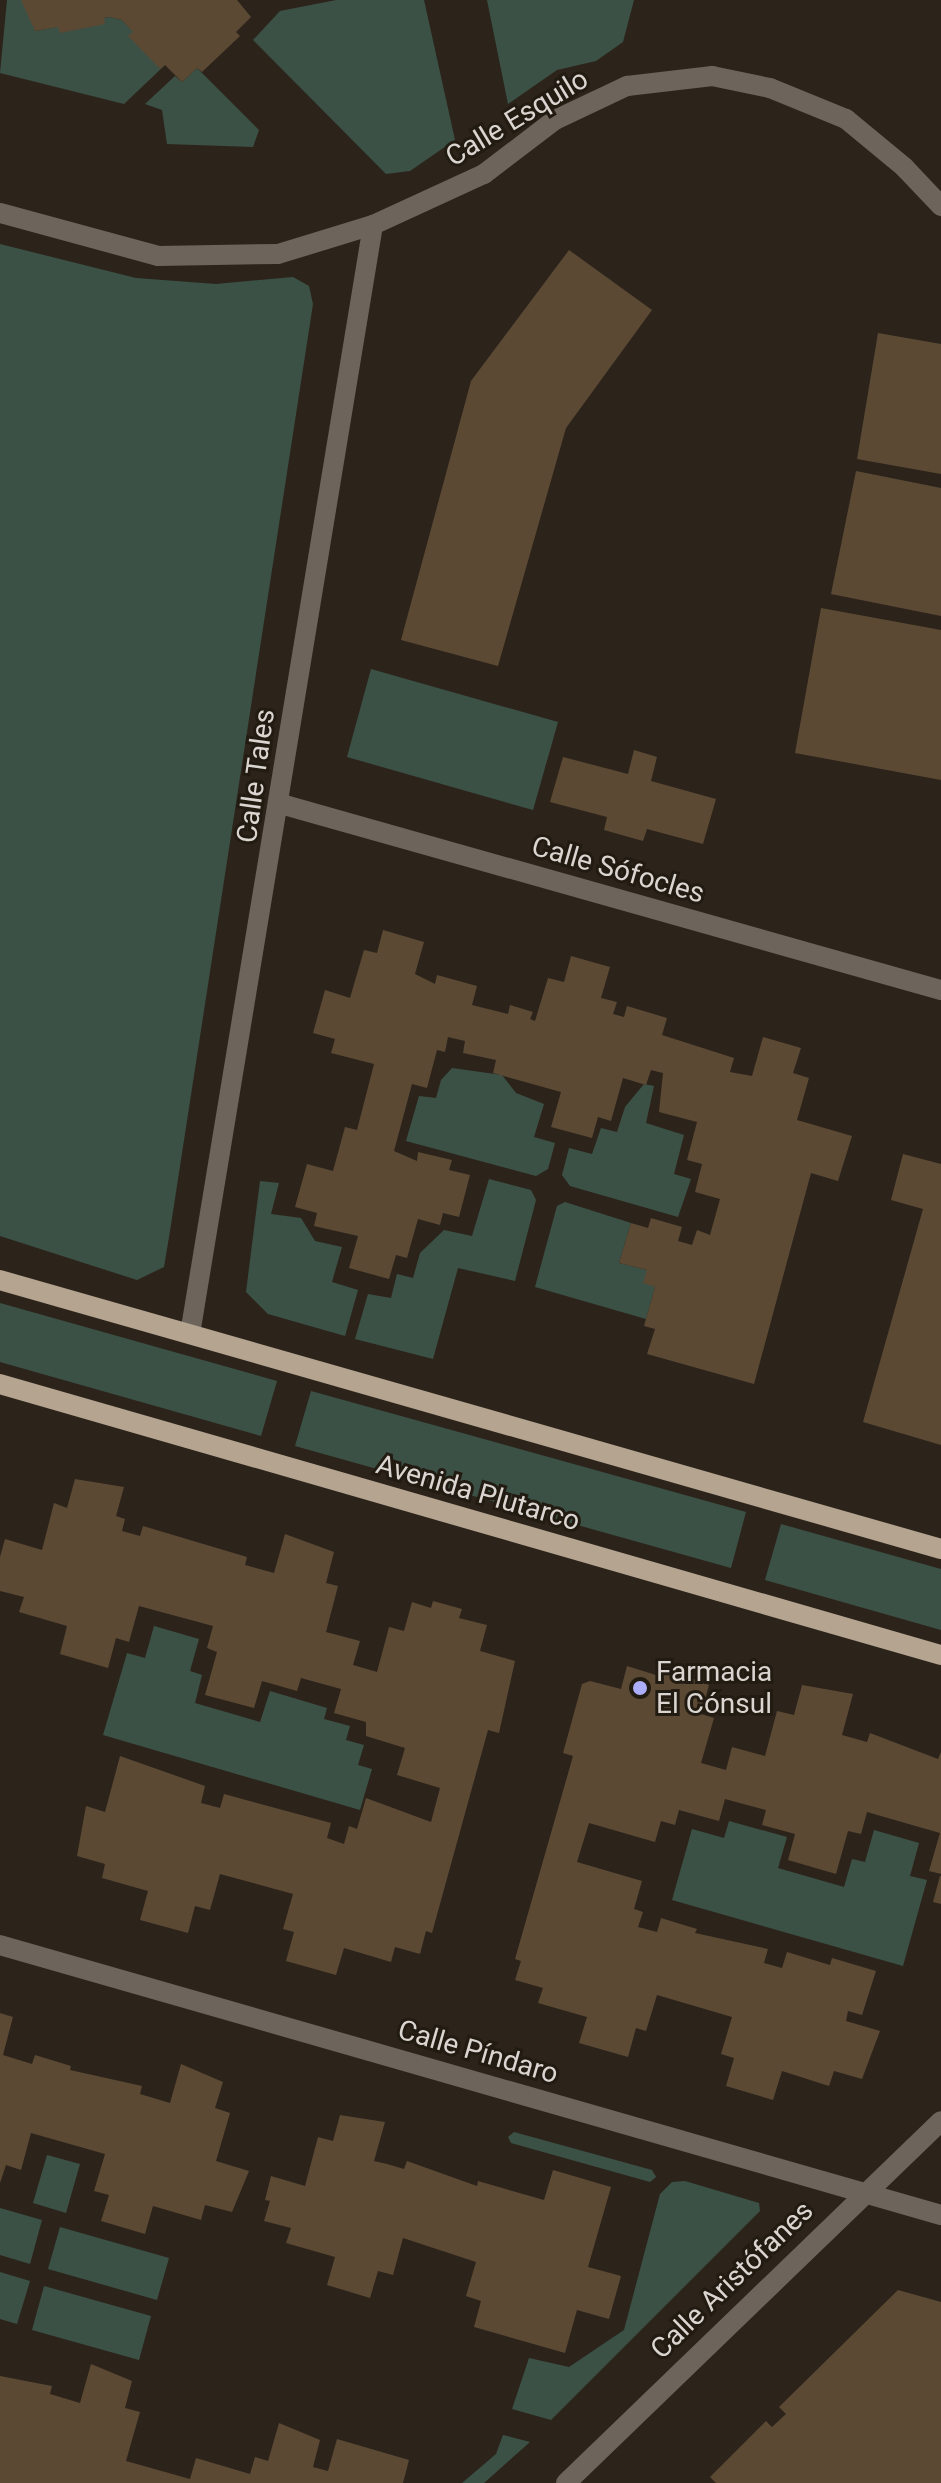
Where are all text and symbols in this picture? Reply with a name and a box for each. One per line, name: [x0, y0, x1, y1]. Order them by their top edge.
street label: Calle Esquilo: [440, 62, 594, 174]
street label: Calle Tales: [230, 707, 282, 845]
street label: Calle Sófocles: [528, 829, 708, 911]
street label: Avenida Plutarco: [372, 1448, 584, 1538]
place label: Farmacia El Cónsul: [656, 1655, 772, 1721]
marker: Farmacia El Cónsul: [631, 1679, 649, 1697]
street label: Calle Píndaro: [394, 2013, 562, 2091]
street label: Calle Aristófanes: [644, 2194, 820, 2366]

